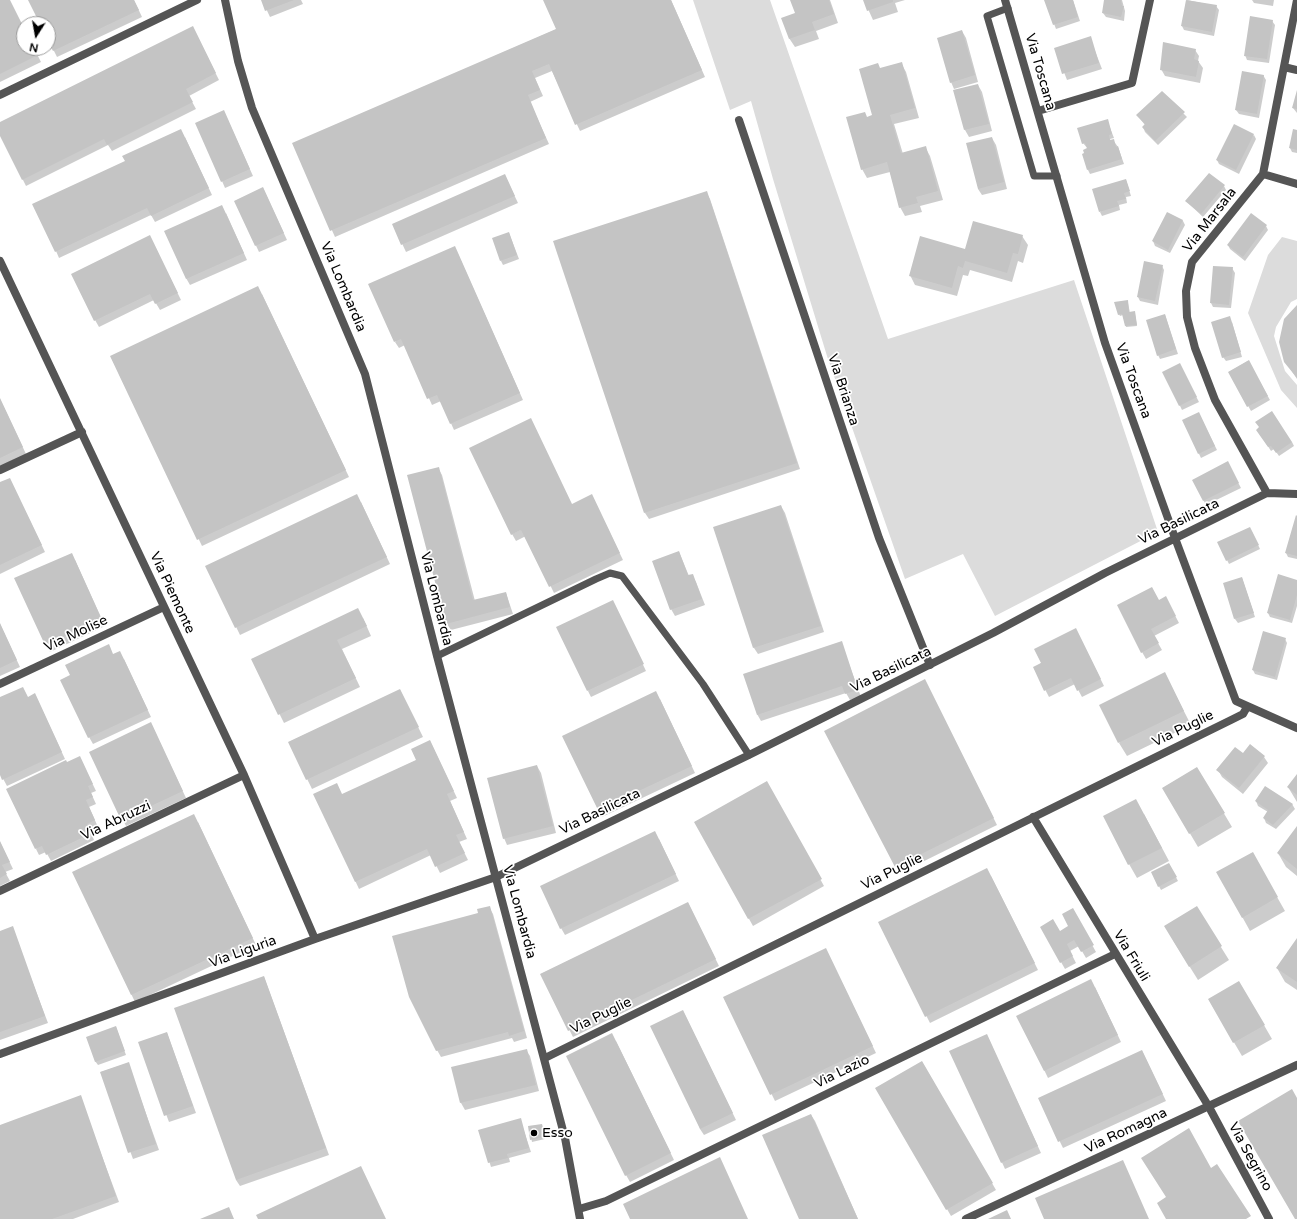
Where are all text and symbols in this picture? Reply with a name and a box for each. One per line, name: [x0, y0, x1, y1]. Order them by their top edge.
north arrow: [16, 16, 56, 56]
street label: Via Toscana: [1021, 32, 1059, 112]
text: N: [28, 40, 39, 55]
street label: Via Marsala: [1180, 184, 1240, 256]
street label: Via Lombardia: [317, 240, 369, 334]
street label: Via Toscana: [1112, 341, 1154, 421]
street label: Via Brianza: [824, 352, 862, 428]
street label: Via Basilicata: [1136, 495, 1222, 549]
street label: Via Piemonte: [146, 549, 198, 637]
street label: Via Lombardia: [416, 550, 456, 648]
street label: Via Molise: [42, 612, 110, 656]
street label: Via Basilicata: [848, 643, 934, 697]
street label: Via Puglie: [1150, 707, 1216, 751]
street label: Via Basilicata: [557, 785, 643, 839]
street label: Via Abruzzi: [78, 798, 154, 844]
street label: Via Puglie: [859, 850, 925, 894]
street label: Via Lombardia: [498, 863, 540, 961]
street label: Via Friuli: [1109, 927, 1153, 985]
street label: Via Liguria: [207, 932, 279, 972]
street label: Via Puglie: [568, 994, 634, 1038]
street label: Via Lazio: [812, 1051, 872, 1093]
street label: Via Romagna: [1082, 1105, 1170, 1157]
street label: Via Segrino: [1224, 1120, 1276, 1194]
place label: Esso: [542, 1125, 573, 1141]
marker: Esso: [529, 1128, 539, 1138]

